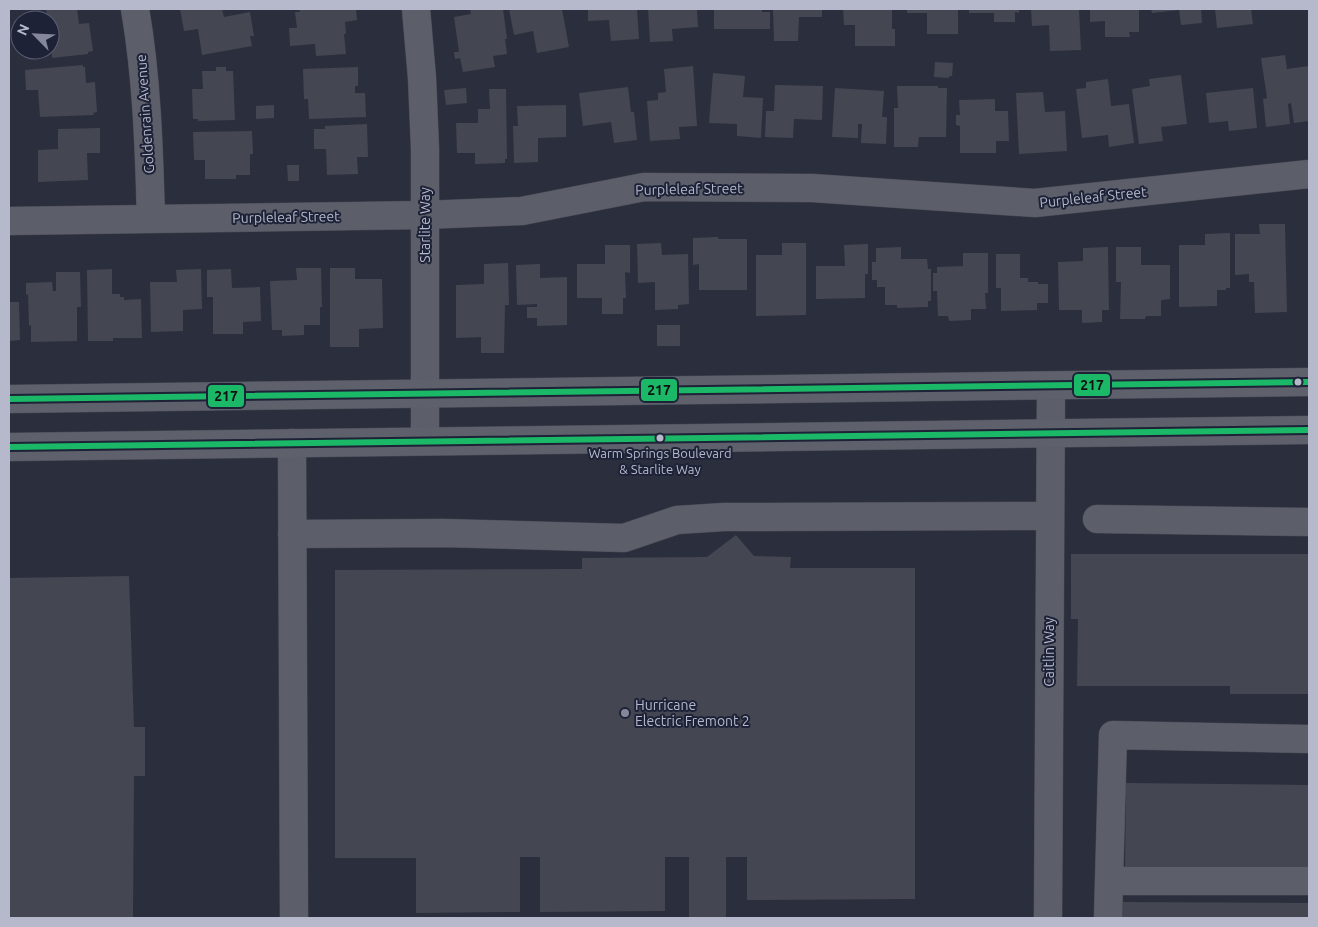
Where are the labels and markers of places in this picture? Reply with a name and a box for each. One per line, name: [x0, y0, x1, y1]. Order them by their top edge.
unlabelled marker: [1293, 377, 1303, 387]
marker: Warm Springs Boulevard & Starlite Way: [655, 433, 665, 443]
place label: Warm Springs Boulevard & Starlite Way: [589, 446, 732, 476]
place label: Hurricane Electric Fremont 2: [635, 697, 750, 729]
marker: Hurricane Electric Fremont 2: [619, 707, 631, 719]

